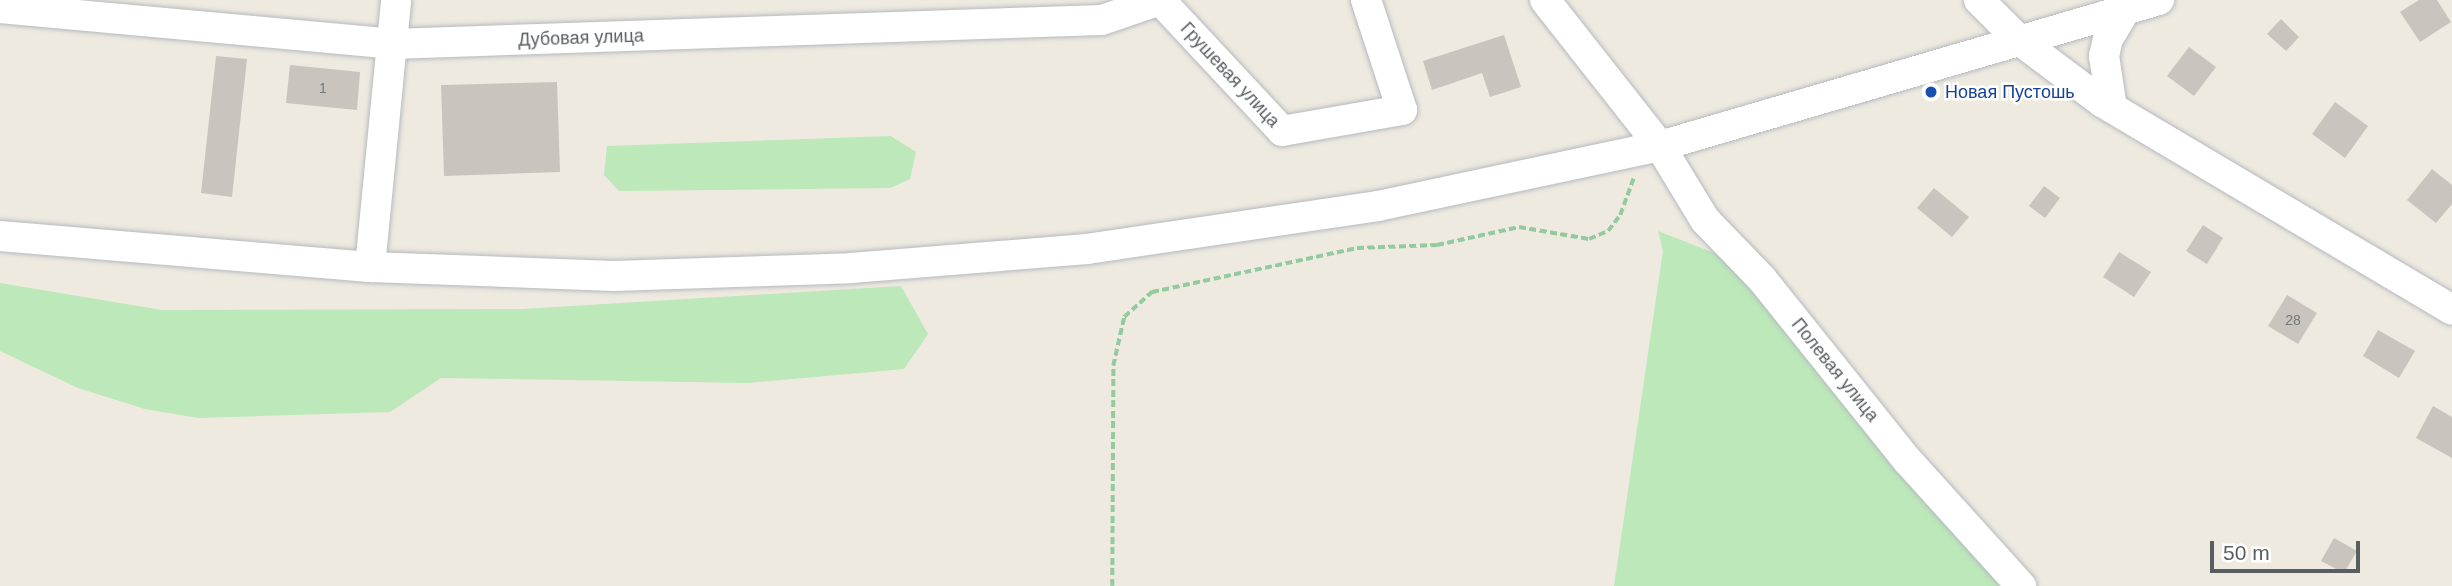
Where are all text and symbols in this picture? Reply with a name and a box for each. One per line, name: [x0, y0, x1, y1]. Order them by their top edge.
street label: Грушевая улица: [1176, 18, 1284, 132]
street label: Дубовая улица: [518, 25, 644, 51]
house number: 1: [319, 80, 327, 96]
place label: Новая Пустошь: [1945, 81, 2075, 103]
marker: Новая Пустошь: [1923, 84, 1939, 100]
house number: 28: [2285, 312, 2301, 328]
street label: Полевая улица: [1787, 314, 1883, 426]
scale bar: [2214, 526, 2364, 570]
text: 50 m: [2223, 541, 2270, 564]

